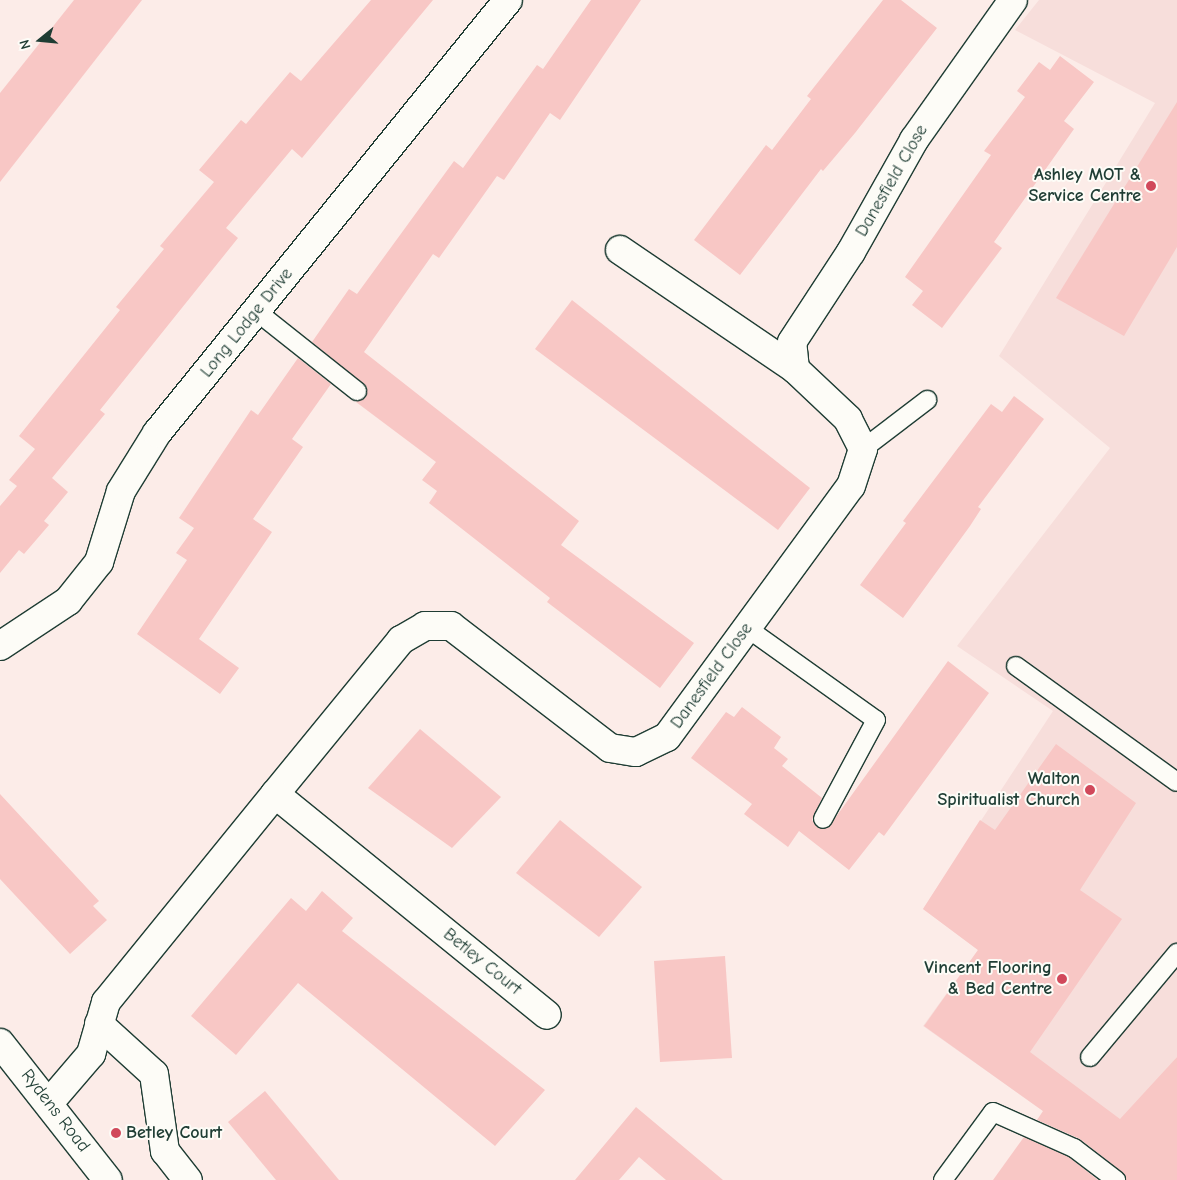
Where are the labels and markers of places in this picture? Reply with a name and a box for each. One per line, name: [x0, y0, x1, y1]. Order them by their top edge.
place label: Ashley MOT & Service Centre: [1028, 165, 1141, 208]
marker: Ashley MOT & Service Centre: [1145, 180, 1157, 192]
place label: Walton Spiritualist Church: [938, 769, 1080, 812]
marker: Walton Spiritualist Church: [1084, 784, 1096, 796]
place label: Vincent Flooring & Bed Centre: [924, 958, 1052, 1001]
marker: Vincent Flooring & Bed Centre: [1056, 973, 1068, 985]
place label: Betley Court: [126, 1122, 222, 1144]
marker: Betley Court: [110, 1127, 122, 1139]

